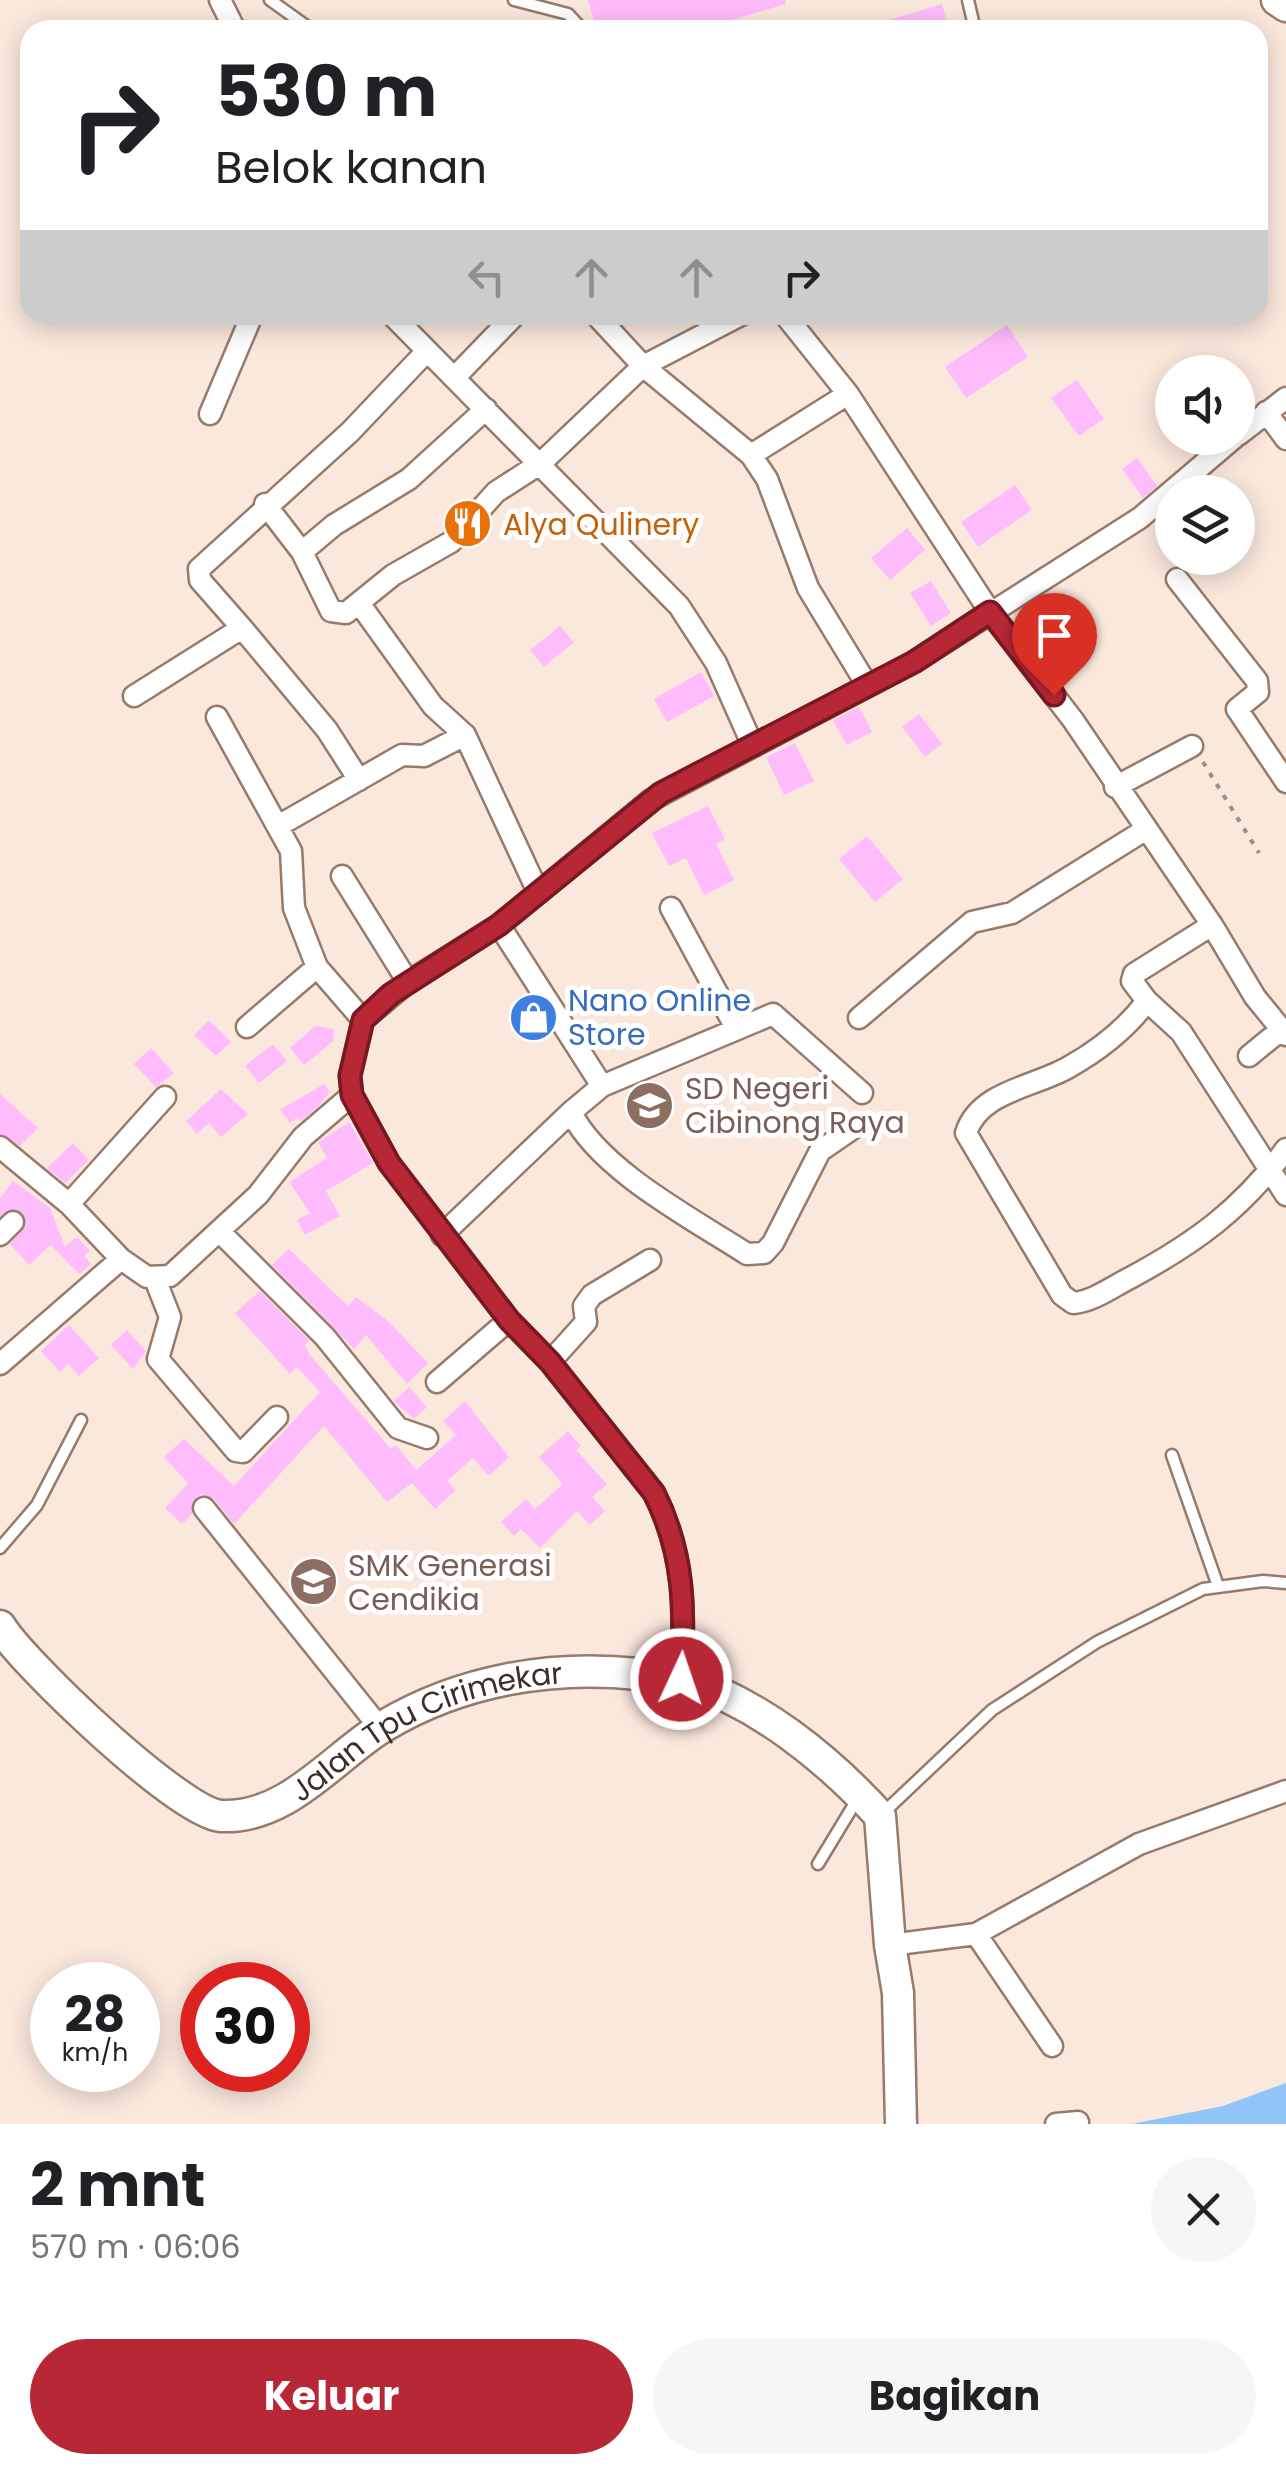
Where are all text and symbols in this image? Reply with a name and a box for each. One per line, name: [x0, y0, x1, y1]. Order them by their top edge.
text: 530 m: [215, 42, 437, 141]
icon: right: [50, 60, 180, 190]
text: Belok kanan: [215, 136, 487, 199]
icon: left: [459, 250, 514, 305]
icon: ahead: [564, 250, 619, 305]
icon: ahead: [669, 250, 724, 305]
icon: right: [774, 250, 829, 305]
map controls: [1155, 355, 1255, 575]
button: sound: [1155, 355, 1255, 455]
button: layers: [1155, 475, 1255, 575]
restaurant icon: Alya Qulinery: [442, 498, 494, 550]
place label: Alya Qulinery: [503, 503, 699, 546]
pin: [1012, 593, 1097, 696]
icon: arrive: [1027, 608, 1082, 663]
place label: Nano Online Store: [568, 979, 751, 1056]
shop icon: Nano Online Store: [507, 991, 559, 1043]
place label: SD Negeri Cibinong Raya: [685, 1067, 905, 1144]
school or university icon: SD Negeri Cibinong Raya: [624, 1079, 676, 1131]
place label: SMK Generasi Cendikia: [348, 1544, 552, 1621]
school or university icon: SMK Generasi Cendikia: [287, 1556, 339, 1608]
position arrow: [629, 1627, 733, 1731]
street label: Jalan Tpu Cirimekar: [282, 1651, 564, 1812]
speed limit sign: 30: [180, 1962, 310, 2092]
text: 28: [65, 1979, 125, 2050]
text: km/h: [62, 2035, 128, 2070]
text: 2 mnt: [30, 2143, 205, 2227]
button: close: [1151, 2157, 1256, 2262]
text: 570 m · 06:06: [30, 2224, 241, 2269]
button: Keluar: [30, 2339, 633, 2454]
button: Bagikan: [653, 2339, 1256, 2454]

